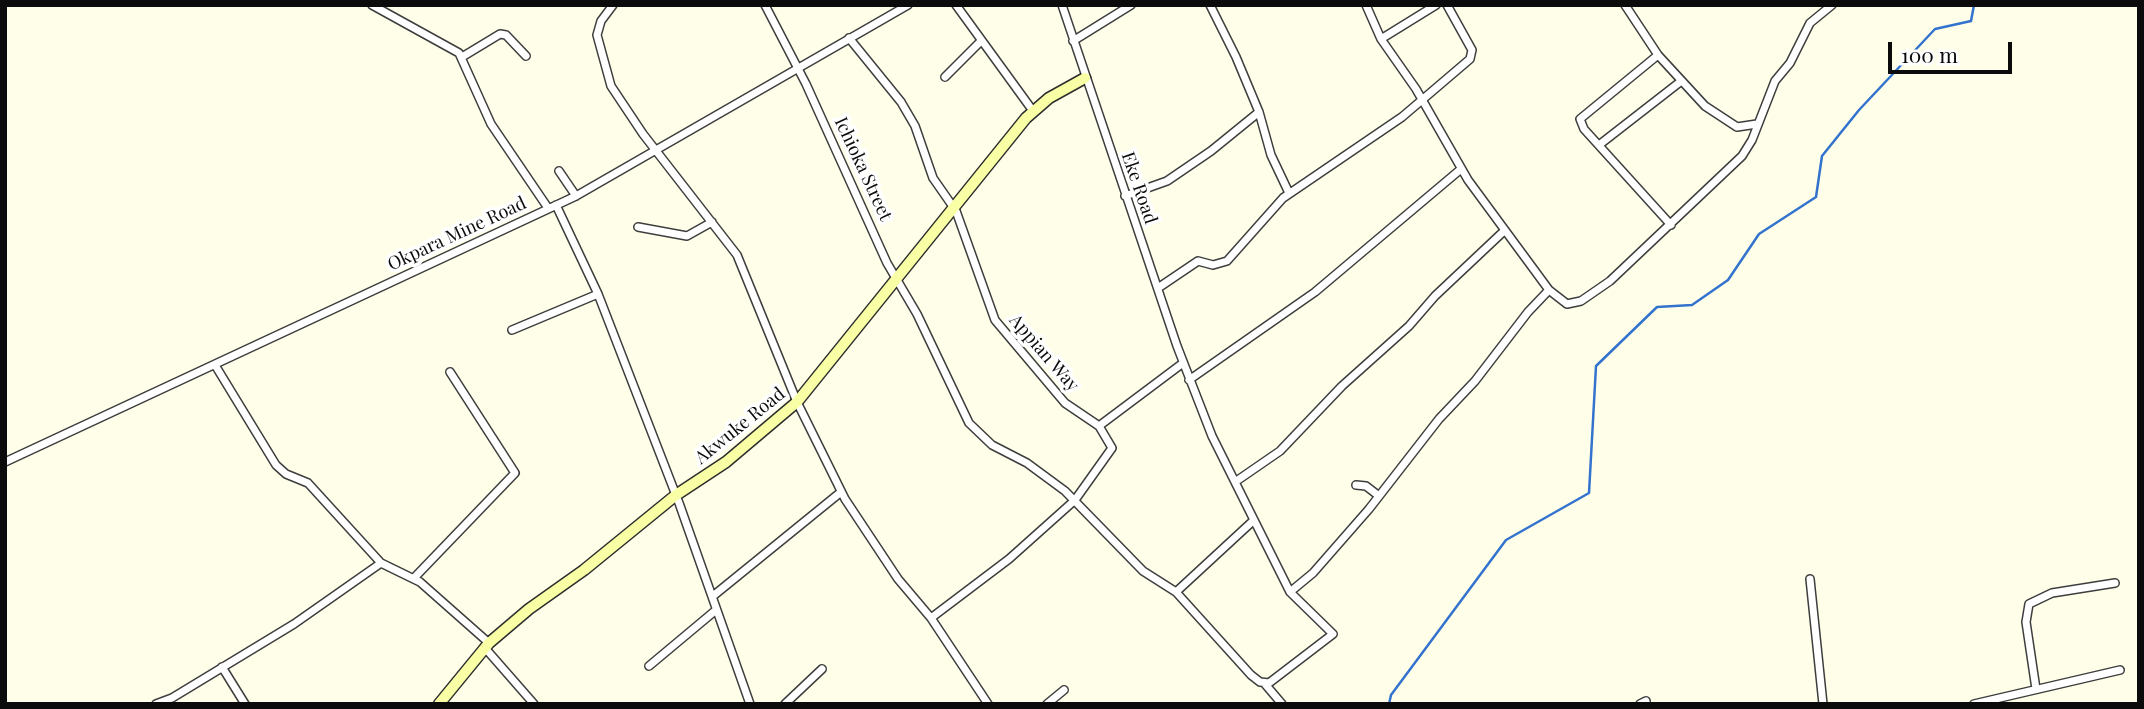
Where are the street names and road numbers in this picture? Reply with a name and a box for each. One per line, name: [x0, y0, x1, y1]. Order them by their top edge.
street label: Ichioka Street: [830, 114, 896, 224]
street label: Eke Road: [1117, 149, 1161, 227]
street label: Okpara Mine Road: [384, 192, 530, 276]
street label: Appian Way: [1005, 310, 1083, 396]
street label: Akwuke Road: [691, 383, 789, 469]

